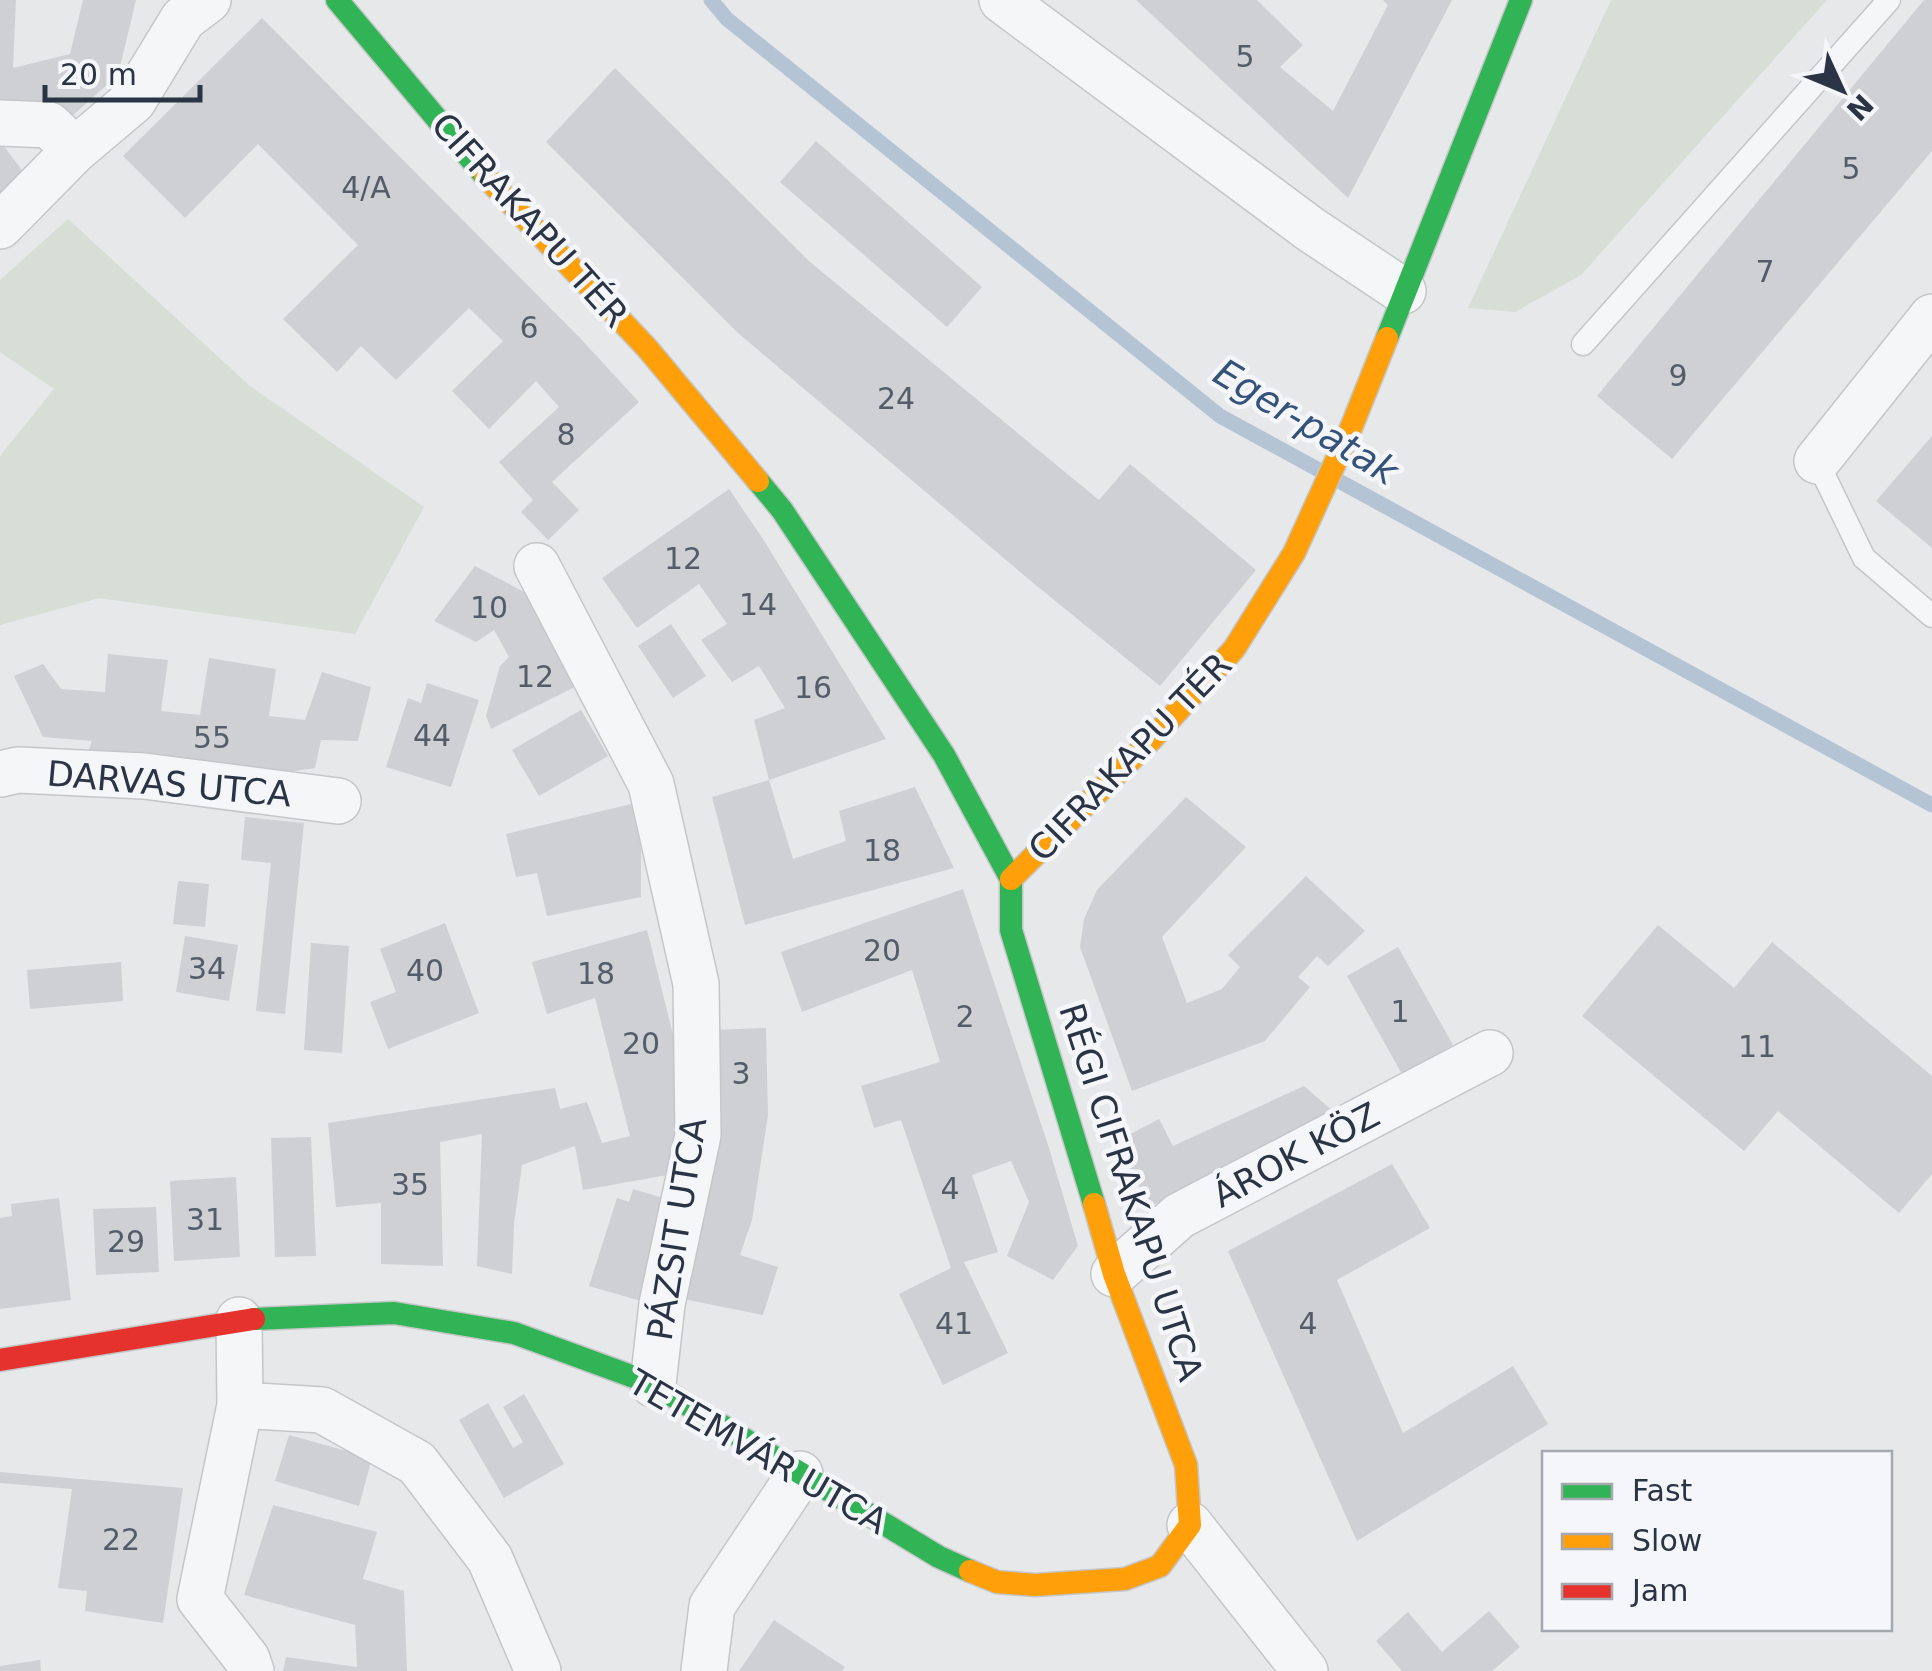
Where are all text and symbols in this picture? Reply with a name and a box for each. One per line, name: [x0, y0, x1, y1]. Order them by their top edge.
house number: 5: [1235, 39, 1255, 74]
scale bar: [45, 40, 200, 102]
north arrow: [1792, 40, 1892, 140]
text: 20 m: [60, 57, 137, 92]
text: N: [1840, 87, 1880, 127]
street label: CIFRAKAPU TÉR: [424, 104, 637, 335]
house number: 5: [1841, 151, 1861, 186]
house number: 4/A: [341, 170, 391, 205]
house number: 7: [1755, 254, 1775, 289]
house number: 6: [519, 310, 539, 345]
water label: Eger-patak: [1206, 350, 1407, 495]
house number: 9: [1668, 358, 1688, 393]
house number: 24: [877, 381, 915, 416]
house number: 8: [556, 417, 576, 452]
house number: 12: [664, 541, 702, 576]
house number: 14: [739, 587, 777, 622]
house number: 10: [470, 590, 508, 625]
street label: CIFRAKAPU TÉR: [1020, 644, 1239, 869]
house number: 12: [516, 659, 554, 694]
house number: 16: [794, 670, 832, 705]
house number: 44: [413, 718, 451, 753]
house number: 55: [193, 720, 231, 755]
street label: DARVAS UTCA: [45, 753, 293, 815]
house number: 18: [863, 833, 901, 868]
house number: 20: [863, 933, 901, 968]
house number: 34: [188, 951, 226, 986]
house number: 40: [406, 953, 444, 988]
house number: 18: [577, 956, 615, 991]
house number: 1: [1390, 994, 1410, 1029]
street label: RÉGI CIFRAKAPU UTCA: [1051, 998, 1212, 1386]
house number: 2: [955, 999, 975, 1034]
house number: 20: [622, 1026, 660, 1061]
house number: 11: [1738, 1029, 1776, 1064]
house number: 3: [731, 1056, 751, 1091]
street label: ÁROK KÖZ: [1206, 1094, 1386, 1215]
street label: PÁZSIT UTCA: [639, 1114, 714, 1343]
house number: 35: [391, 1167, 429, 1202]
house number: 4: [940, 1171, 960, 1206]
house number: 31: [186, 1202, 224, 1237]
house number: 29: [107, 1224, 145, 1259]
house number: 41: [935, 1306, 973, 1341]
house number: 4: [1298, 1306, 1318, 1341]
street label: TETEMVÁR UTCA: [621, 1360, 895, 1542]
legend: [1542, 1451, 1892, 1631]
text: Fast: [1632, 1473, 1693, 1508]
house number: 22: [102, 1522, 140, 1557]
text: Slow: [1632, 1523, 1702, 1558]
text: Jam: [1630, 1573, 1688, 1608]

